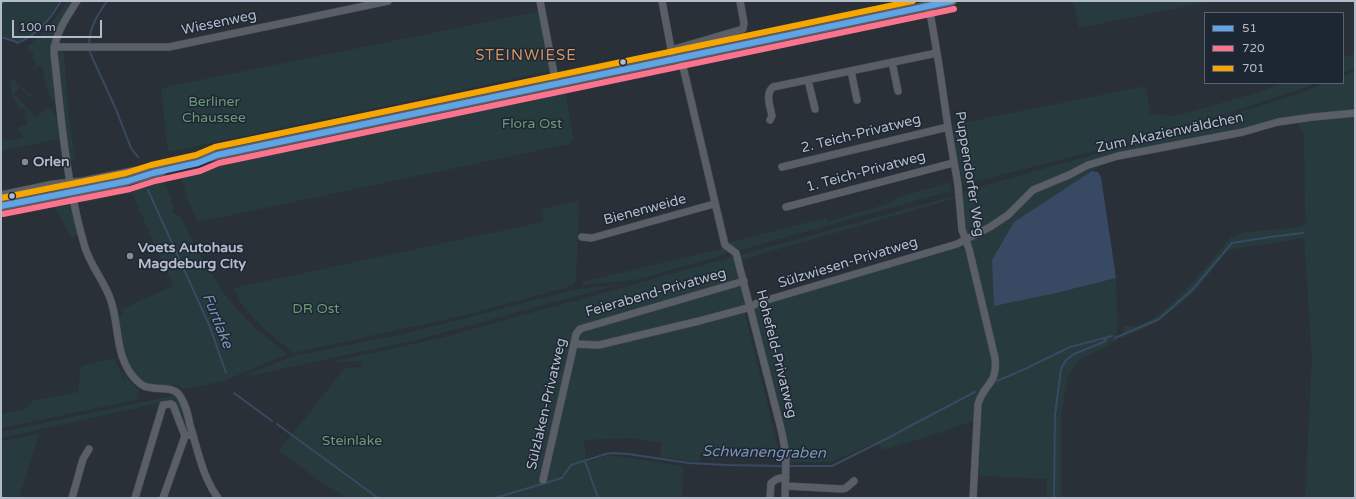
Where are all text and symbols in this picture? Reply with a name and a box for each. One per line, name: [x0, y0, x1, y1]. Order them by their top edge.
street label: Wiesenweg: [180, 7, 258, 39]
scale bar: [14, 12, 104, 38]
legend: [1204, 12, 1344, 84]
text: 100 m: [19, 20, 56, 34]
text: 51: [1242, 21, 1257, 35]
text: 720: [1242, 41, 1265, 55]
district label: STEINWIESE: [475, 47, 577, 65]
unlabelled marker: [618, 57, 628, 67]
text: 701: [1242, 61, 1265, 75]
park label: Berliner Chaussee: [182, 94, 246, 126]
street label: Zum Akazienwäldchen: [1095, 109, 1245, 157]
street label: Puppendorfer Weg: [951, 110, 987, 238]
street label: 2. Teich-Privatweg: [799, 111, 923, 157]
park label: Flora Ost: [502, 116, 562, 132]
street label: 1. Teich-Privatweg: [804, 148, 928, 196]
place label: Orlen: [33, 154, 70, 170]
marker: Orlen: [20, 157, 30, 167]
unlabelled marker: [7, 191, 17, 201]
street label: Bienenweide: [602, 191, 688, 229]
street label: Sülzwiesen-Privatweg: [776, 234, 920, 292]
place label: Voets Autohaus Magdeburg City: [138, 240, 246, 272]
marker: Voets Autohaus Magdeburg City: [125, 251, 135, 261]
street label: Feierabend-Privatweg: [584, 265, 728, 321]
street label: Hohefeld-Privatweg: [752, 288, 800, 420]
water label: Furtlake: [198, 291, 236, 351]
park label: DR Ost: [292, 301, 340, 317]
street label: Sülzlaken-Privatweg: [524, 336, 570, 472]
park label: Steinlake: [322, 433, 382, 449]
water label: Schwanengraben: [702, 443, 826, 463]

